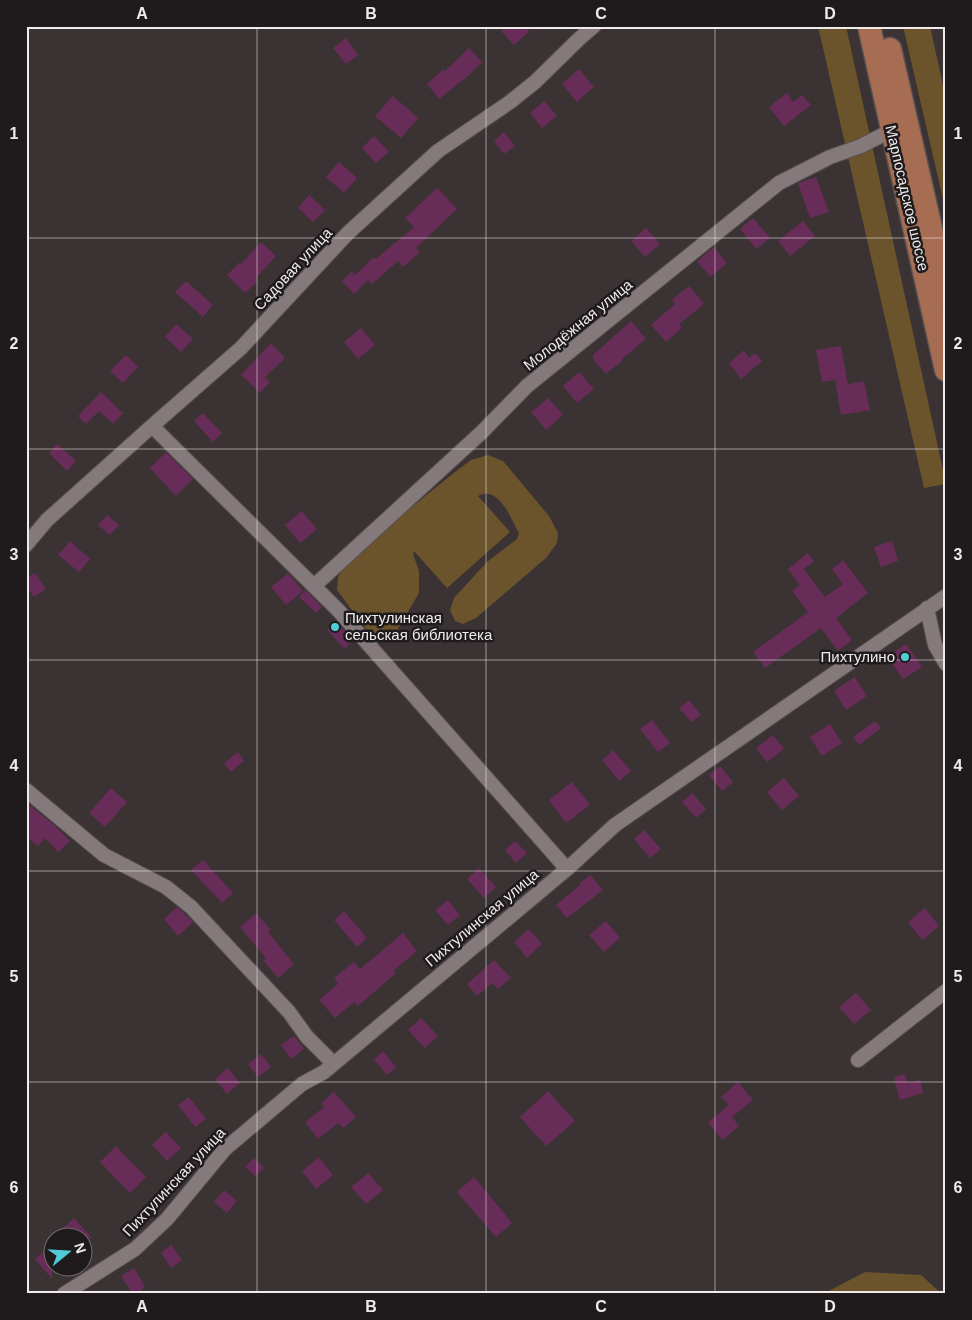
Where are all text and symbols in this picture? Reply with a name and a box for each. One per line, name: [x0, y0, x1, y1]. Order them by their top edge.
text: A: [136, 5, 148, 22]
text: B: [365, 5, 377, 22]
text: C: [595, 5, 607, 22]
text: D: [824, 5, 836, 22]
street label: Марпосадское шоссе: [882, 123, 933, 272]
text: 1: [10, 125, 19, 142]
text: 1: [954, 125, 963, 142]
street label: Садовая улица: [250, 224, 335, 313]
street label: Молодёжная улица: [520, 275, 636, 374]
text: 2: [10, 335, 19, 352]
text: 2: [954, 335, 963, 352]
text: 3: [10, 546, 19, 563]
text: 3: [954, 546, 963, 563]
place label: Пихтулинская сельская библиотека: [345, 609, 493, 643]
marker: Пихтулинская сельская библиотека: [329, 621, 341, 633]
place label: Пихтулино: [821, 648, 895, 665]
marker: Пихтулино: [899, 651, 911, 663]
text: 4: [10, 757, 19, 774]
text: 4: [954, 757, 963, 774]
street label: Пихтулинская улица: [422, 865, 542, 970]
text: 5: [10, 968, 19, 985]
text: 5: [954, 968, 963, 985]
street label: Пихтулинская улица: [119, 1123, 229, 1240]
text: 6: [10, 1179, 19, 1196]
text: 6: [954, 1179, 963, 1196]
north arrow: [42, 1228, 92, 1278]
text: N: [71, 1241, 90, 1255]
text: A: [136, 1298, 148, 1315]
text: B: [365, 1298, 377, 1315]
text: C: [595, 1298, 607, 1315]
text: D: [824, 1298, 836, 1315]

